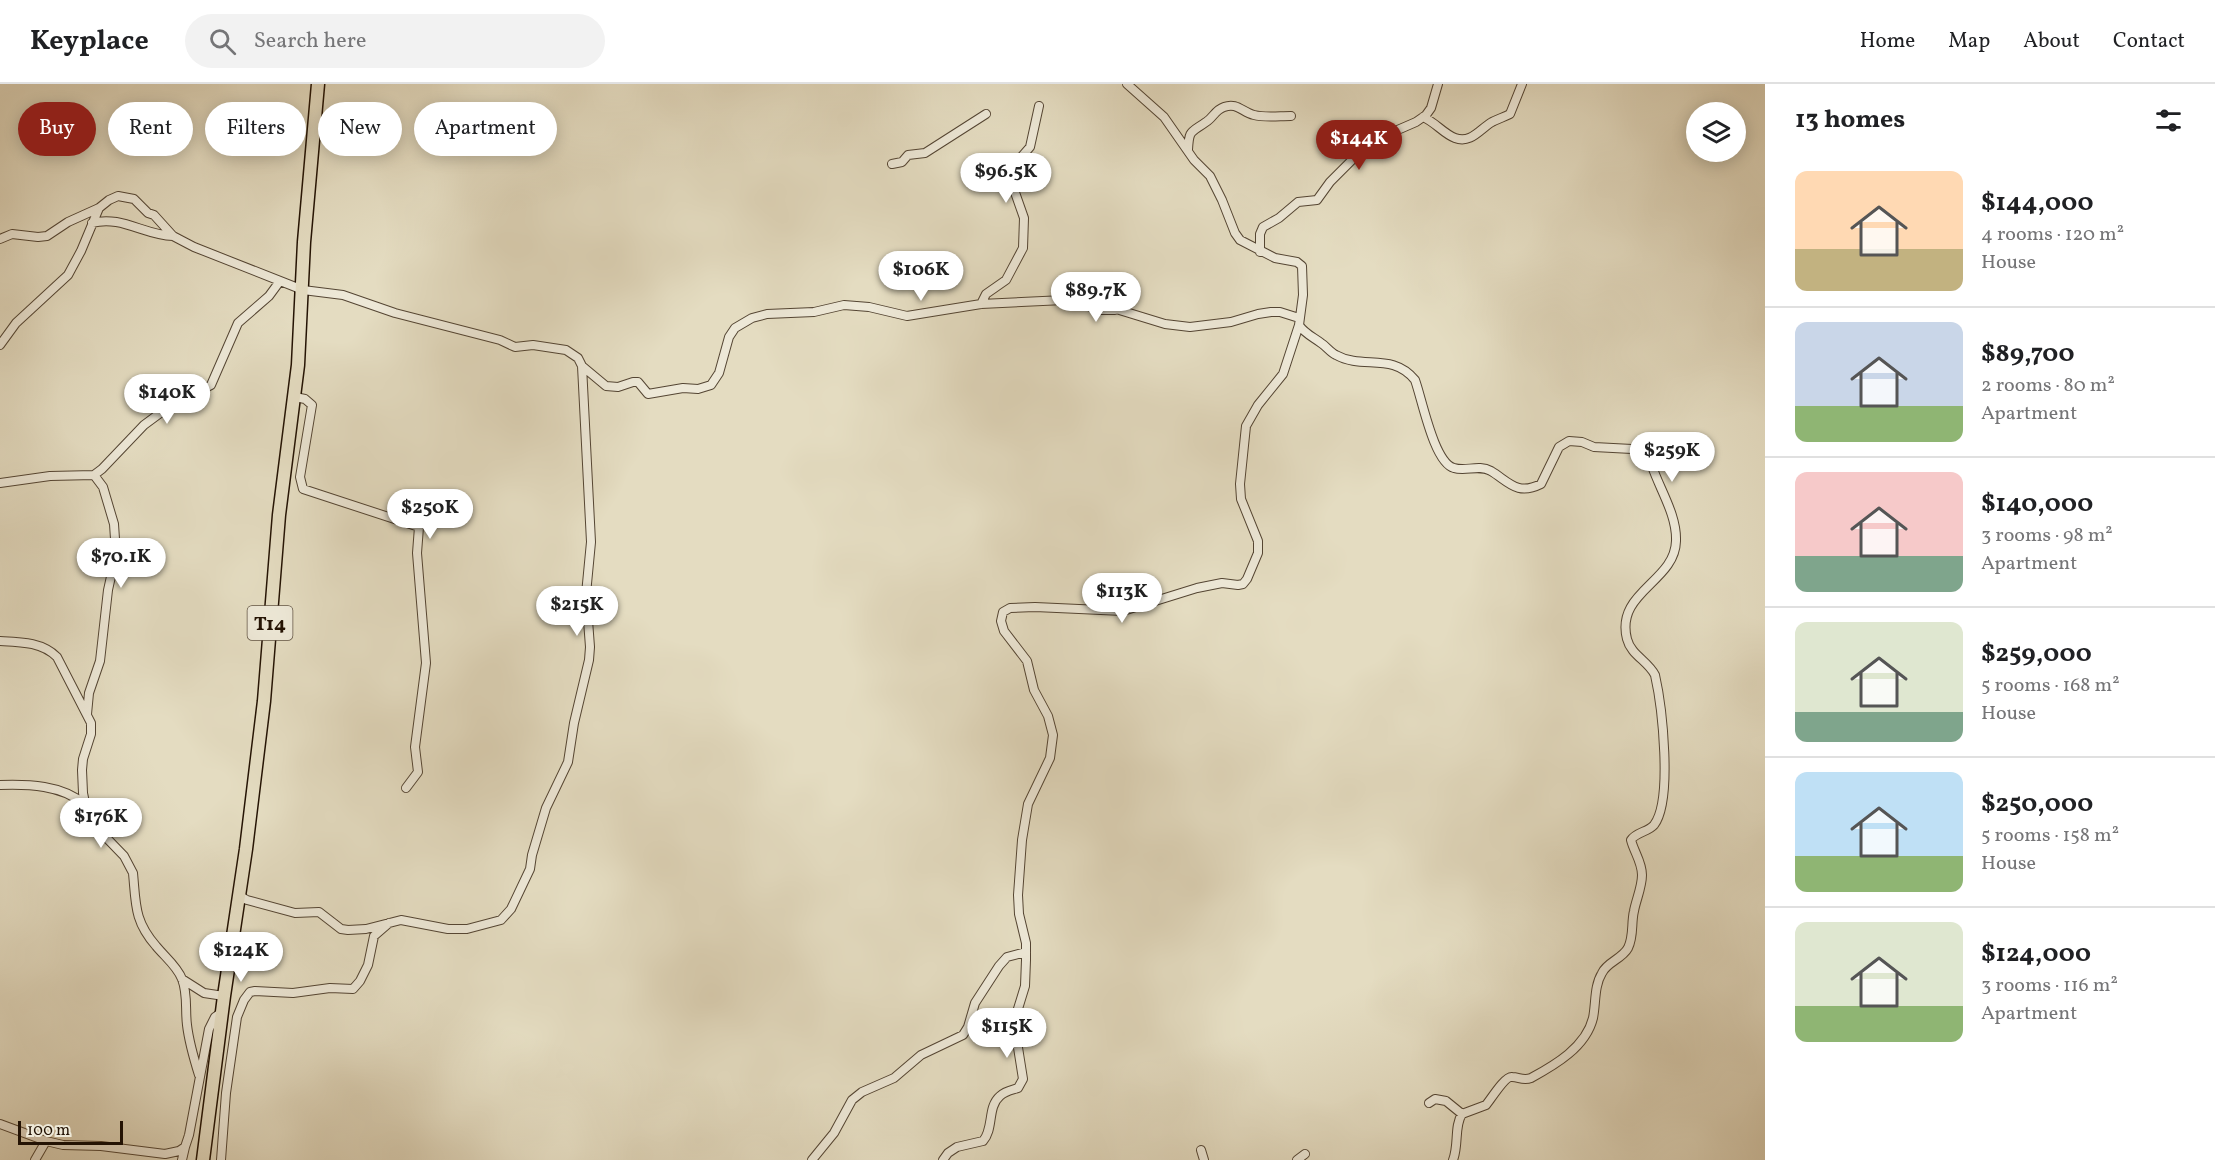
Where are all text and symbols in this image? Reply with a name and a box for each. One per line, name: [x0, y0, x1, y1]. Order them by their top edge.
search box: [185, 14, 605, 68]
text: Keyplace: [30, 22, 149, 61]
icon: search: [206, 25, 239, 58]
text: Search here: [254, 26, 366, 57]
text: Home: [1860, 27, 1915, 56]
text: Map: [1948, 27, 1990, 56]
text: About: [2023, 27, 2080, 56]
text: Contact: [2113, 27, 2185, 56]
chip: Buy: [18, 102, 96, 156]
chip: Rent: [108, 102, 193, 156]
chip: Filters: [205, 102, 306, 156]
chip: New: [318, 102, 402, 156]
chip: Apartment: [414, 102, 557, 156]
map controls: [1686, 102, 1746, 162]
button: layers: [1686, 102, 1746, 162]
text: 13 homes: [1795, 102, 1905, 138]
icon: filters: [2152, 104, 2185, 137]
pin: $144K: [1317, 120, 1401, 171]
text: $144K: [1330, 125, 1388, 153]
pin: $96.5K: [957, 153, 1055, 204]
text: $96.5K: [974, 158, 1038, 186]
text: $144,000: [1981, 185, 2094, 221]
icon: home: [1843, 195, 1915, 267]
text: 4 rooms · 120 m²: [1981, 221, 2124, 249]
text: House: [1981, 249, 2036, 277]
pin: $106K: [879, 251, 963, 302]
text: $106K: [892, 256, 950, 284]
pin: $89.7K: [1047, 272, 1145, 323]
text: $89.7K: [1065, 277, 1127, 305]
text: $89,700: [1981, 336, 2075, 372]
icon: home: [1843, 346, 1915, 418]
text: 2 rooms · 80 m²: [1981, 372, 2115, 400]
pin: $140K: [125, 374, 209, 425]
text: $140K: [138, 379, 196, 407]
text: Apartment: [1981, 400, 2077, 428]
pin: $259K: [1630, 432, 1714, 483]
text: $259K: [1644, 437, 1700, 465]
text: $140,000: [1981, 486, 2093, 522]
pin: $250K: [388, 489, 472, 540]
text: $250K: [401, 494, 459, 522]
icon: home: [1843, 496, 1915, 568]
text: 3 rooms · 98 m²: [1981, 522, 2113, 550]
pin: $70.1K: [72, 538, 170, 589]
text: $70.1K: [91, 543, 151, 571]
text: Apartment: [1981, 550, 2077, 578]
pin: $113K: [1080, 573, 1164, 624]
text: $113K: [1096, 578, 1148, 606]
pin: $215K: [535, 586, 619, 637]
text: $215K: [550, 591, 604, 619]
road number: T14: [248, 606, 292, 640]
text: $259,000: [1981, 636, 2092, 672]
icon: home: [1843, 646, 1915, 718]
text: 5 rooms · 168 m²: [1981, 672, 2120, 700]
text: House: [1981, 700, 2036, 728]
text: $250,000: [1981, 786, 2093, 822]
icon: home: [1843, 796, 1915, 868]
pin: $176K: [59, 798, 143, 849]
text: $176K: [74, 803, 128, 831]
text: 5 rooms · 158 m²: [1981, 822, 2119, 850]
text: House: [1981, 850, 2036, 878]
pin: $124K: [199, 932, 283, 983]
text: $124,000: [1981, 936, 2091, 972]
text: $124K: [213, 937, 269, 965]
icon: home: [1843, 946, 1915, 1018]
text: 3 rooms · 116 m²: [1981, 972, 2118, 1000]
text: Apartment: [1981, 1000, 2077, 1028]
pin: $115K: [965, 1008, 1049, 1059]
text: $115K: [981, 1013, 1033, 1041]
scale bar: [18, 1118, 123, 1146]
text: 100 m: [27, 1120, 70, 1142]

